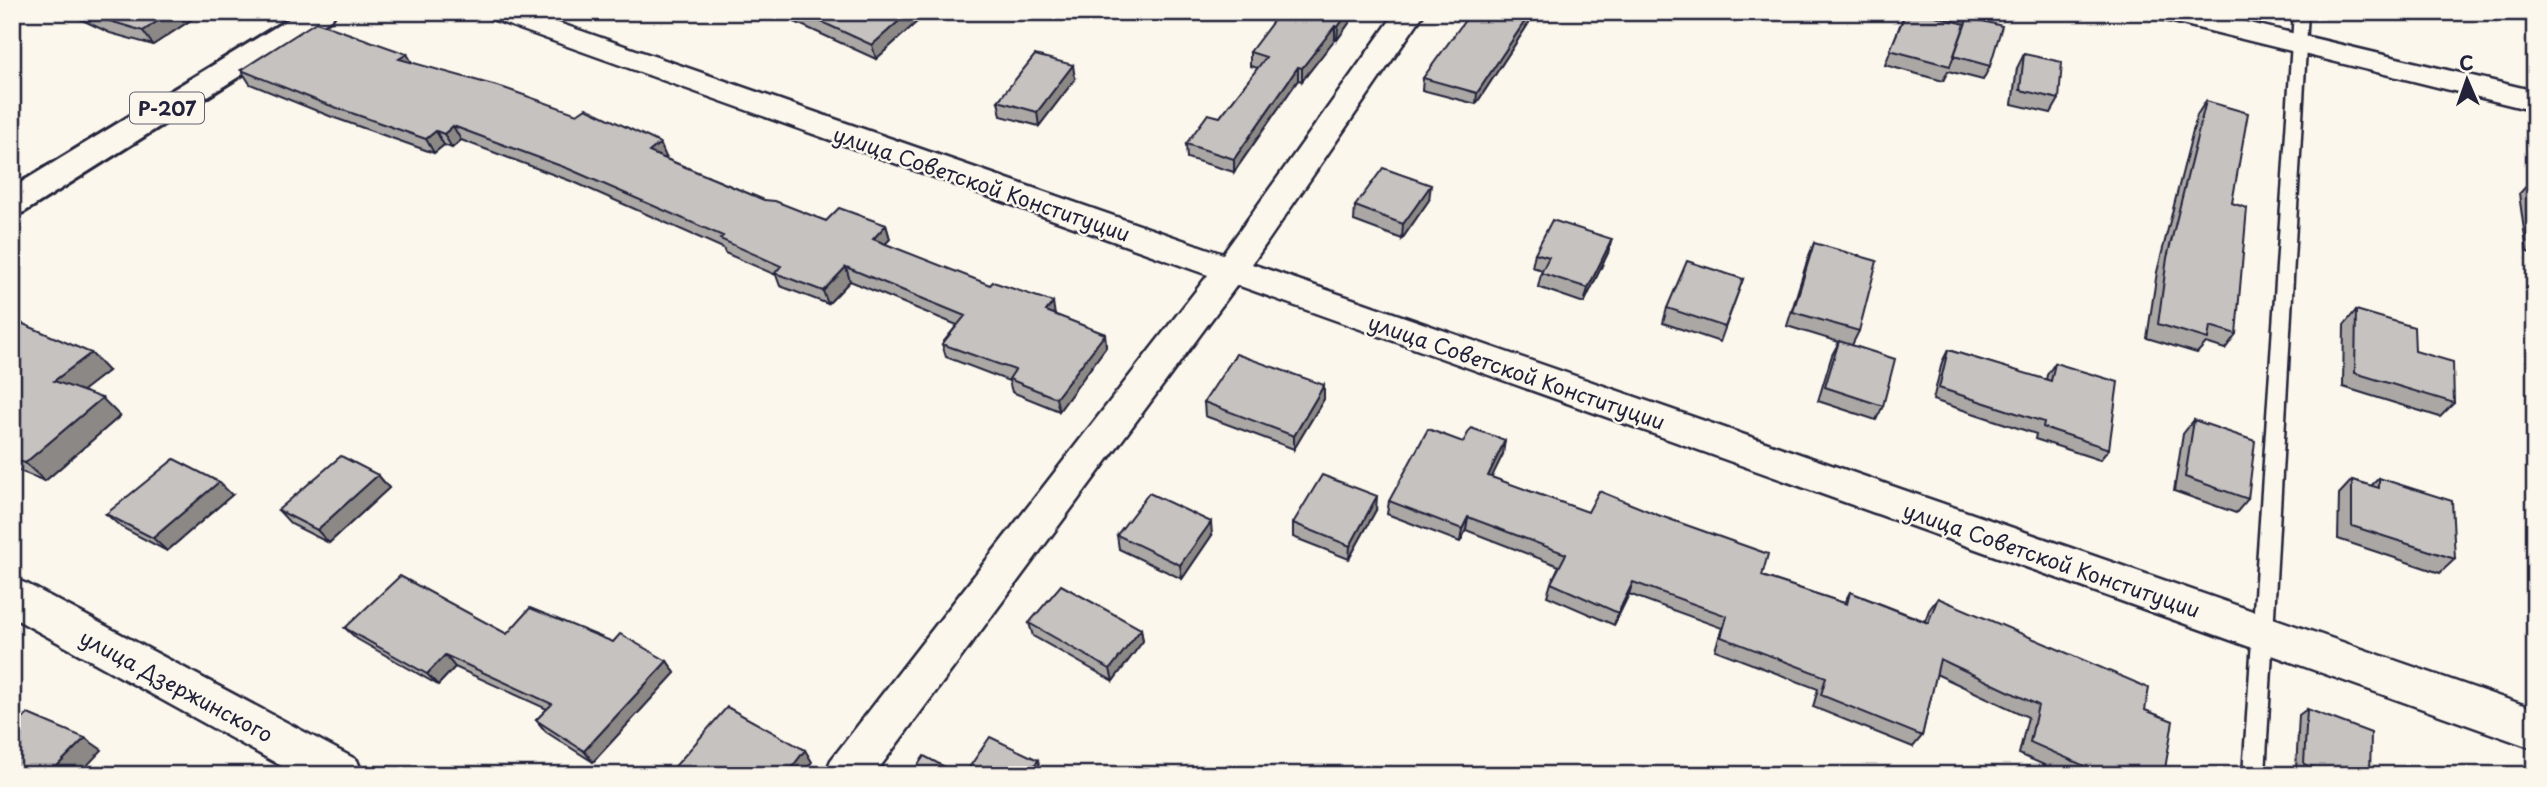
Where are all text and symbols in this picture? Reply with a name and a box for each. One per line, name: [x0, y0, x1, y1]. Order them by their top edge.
north arrow: [2432, 46, 2502, 116]
text: С: [2459, 48, 2474, 76]
road number: Р-207: [130, 92, 204, 124]
street label: улица Советской Конституции: [829, 117, 1135, 249]
street label: улица Советской Конституции: [1364, 305, 1670, 437]
street label: улица Советской Конституции: [1899, 493, 2205, 625]
street label: улица Дзержинского: [75, 620, 279, 750]

